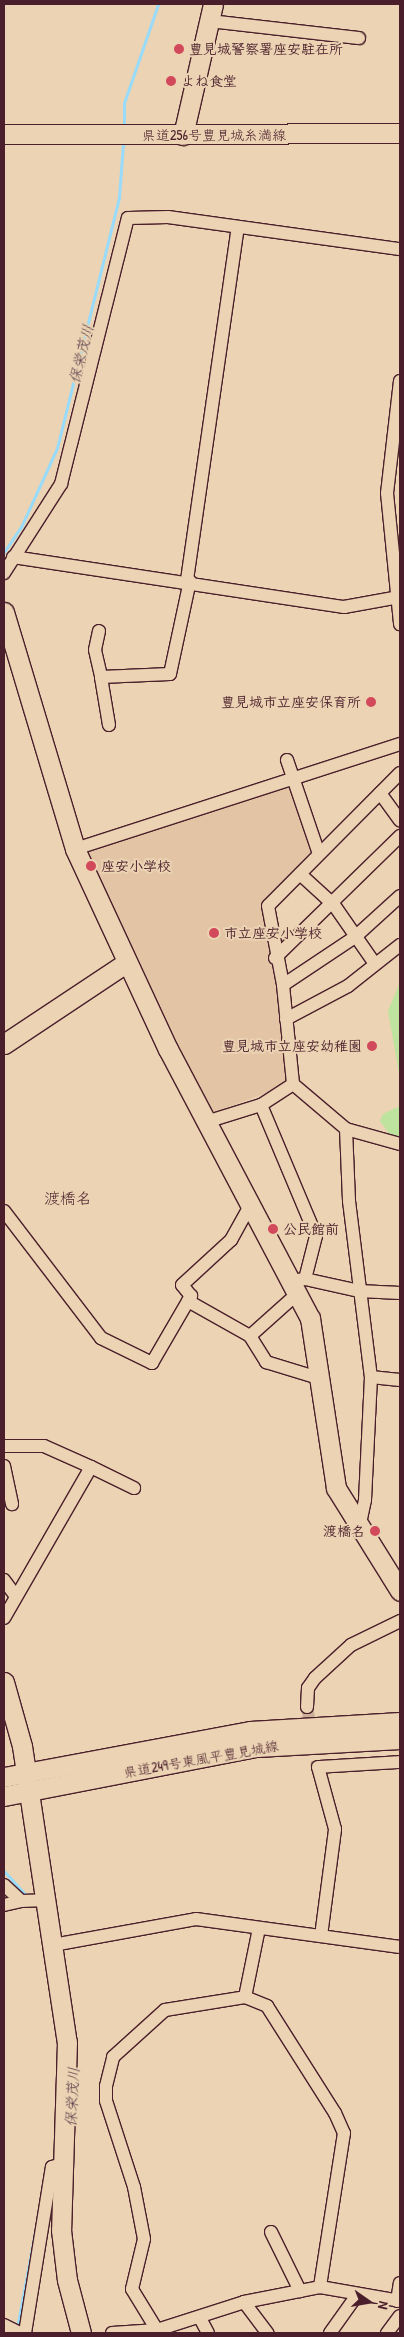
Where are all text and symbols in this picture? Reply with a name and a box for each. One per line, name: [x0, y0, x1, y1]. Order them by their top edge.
place label: 豊見城警察署座安駐在所: [189, 41, 343, 57]
marker: 豊見城警察署座安駐在所: [173, 43, 185, 55]
place label: よね食堂: [181, 73, 237, 89]
marker: よね食堂: [165, 75, 177, 87]
street label: 県道256号豊見城糸満線: [142, 127, 286, 143]
water label: 保栄茂川: [65, 323, 97, 385]
place label: 豊見城市立座安保育所: [221, 694, 361, 710]
marker: 豊見城市立座安保育所: [365, 696, 377, 708]
place label: 座安小学校: [101, 858, 171, 874]
marker: 座安小学校: [85, 860, 97, 872]
place label: 市立座安小学校: [224, 925, 322, 941]
marker: 市立座安小学校: [208, 927, 220, 939]
place label: 豊見城市立座安幼稚園: [222, 1038, 362, 1054]
marker: 豊見城市立座安幼稚園: [366, 1040, 378, 1052]
district label: 渡橋名: [44, 1188, 92, 1208]
place label: 公民館前: [283, 1221, 339, 1237]
marker: 公民館前: [267, 1223, 279, 1235]
place label: 渡橋名: [323, 1523, 365, 1539]
marker: 渡橋名: [369, 1525, 381, 1537]
street label: 県道249号東風平豊見城線: [122, 1737, 280, 1781]
water label: 保栄茂川: [61, 2067, 83, 2127]
north arrow: [344, 2277, 394, 2327]
text: N: [374, 2300, 394, 2311]

